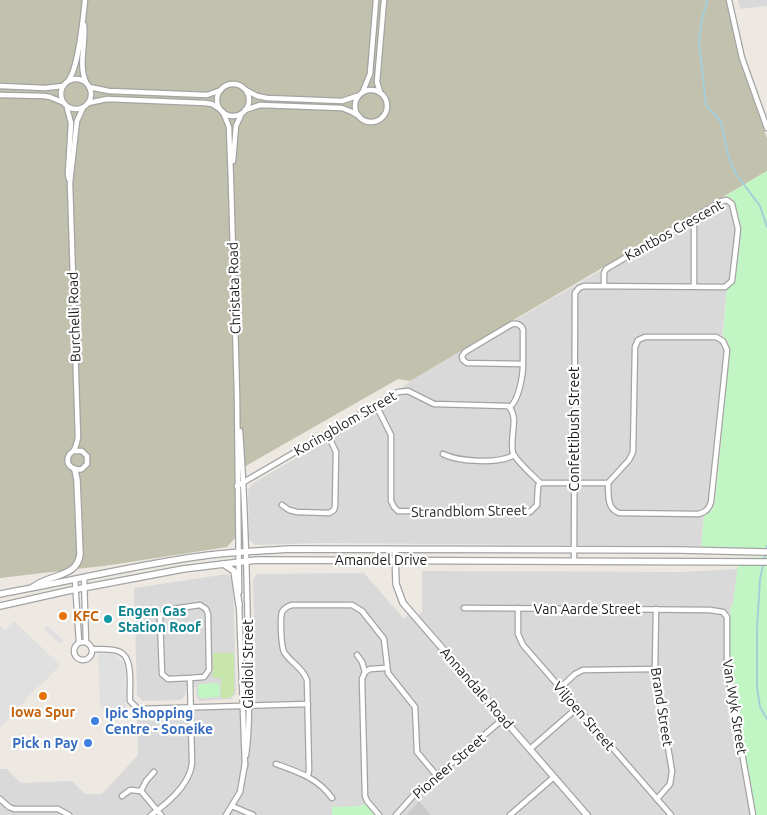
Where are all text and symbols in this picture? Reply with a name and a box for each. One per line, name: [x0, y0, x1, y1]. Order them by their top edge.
street label: Kantbos Crescent: [622, 196, 727, 264]
street label: Christata Road: [224, 242, 244, 334]
street label: Burchelli Road: [64, 271, 84, 363]
street label: Confettibush Street: [566, 366, 582, 491]
street label: Koringblom Street: [291, 387, 400, 459]
street label: Strandblom Street: [411, 502, 528, 520]
street label: Amandel Drive: [335, 552, 427, 568]
street label: Van Aarde Street: [534, 601, 641, 617]
place label: Engen Gas Station Roof: [118, 603, 201, 635]
place label: KFC: [73, 608, 99, 624]
marker: KFC: [57, 610, 69, 622]
marker: Engen Gas Station Roof: [102, 613, 114, 625]
street label: Gladioli Street: [240, 619, 256, 709]
street label: Annandale Road: [437, 644, 517, 732]
street label: Van Wyk Street: [720, 658, 750, 756]
street label: Brand Street: [648, 666, 676, 748]
street label: Viljoen Street: [550, 678, 619, 754]
marker: Iowa Spur: [37, 690, 49, 702]
place label: Iowa Spur: [11, 704, 76, 720]
place label: Ipic Shopping Centre - Soneike: [105, 705, 213, 737]
marker: Ipic Shopping Centre - Soneike: [89, 715, 101, 727]
street label: Pioneer Street: [409, 730, 489, 802]
place label: Pick n Pay: [12, 735, 79, 751]
marker: Pick n Pay: [82, 737, 94, 749]

